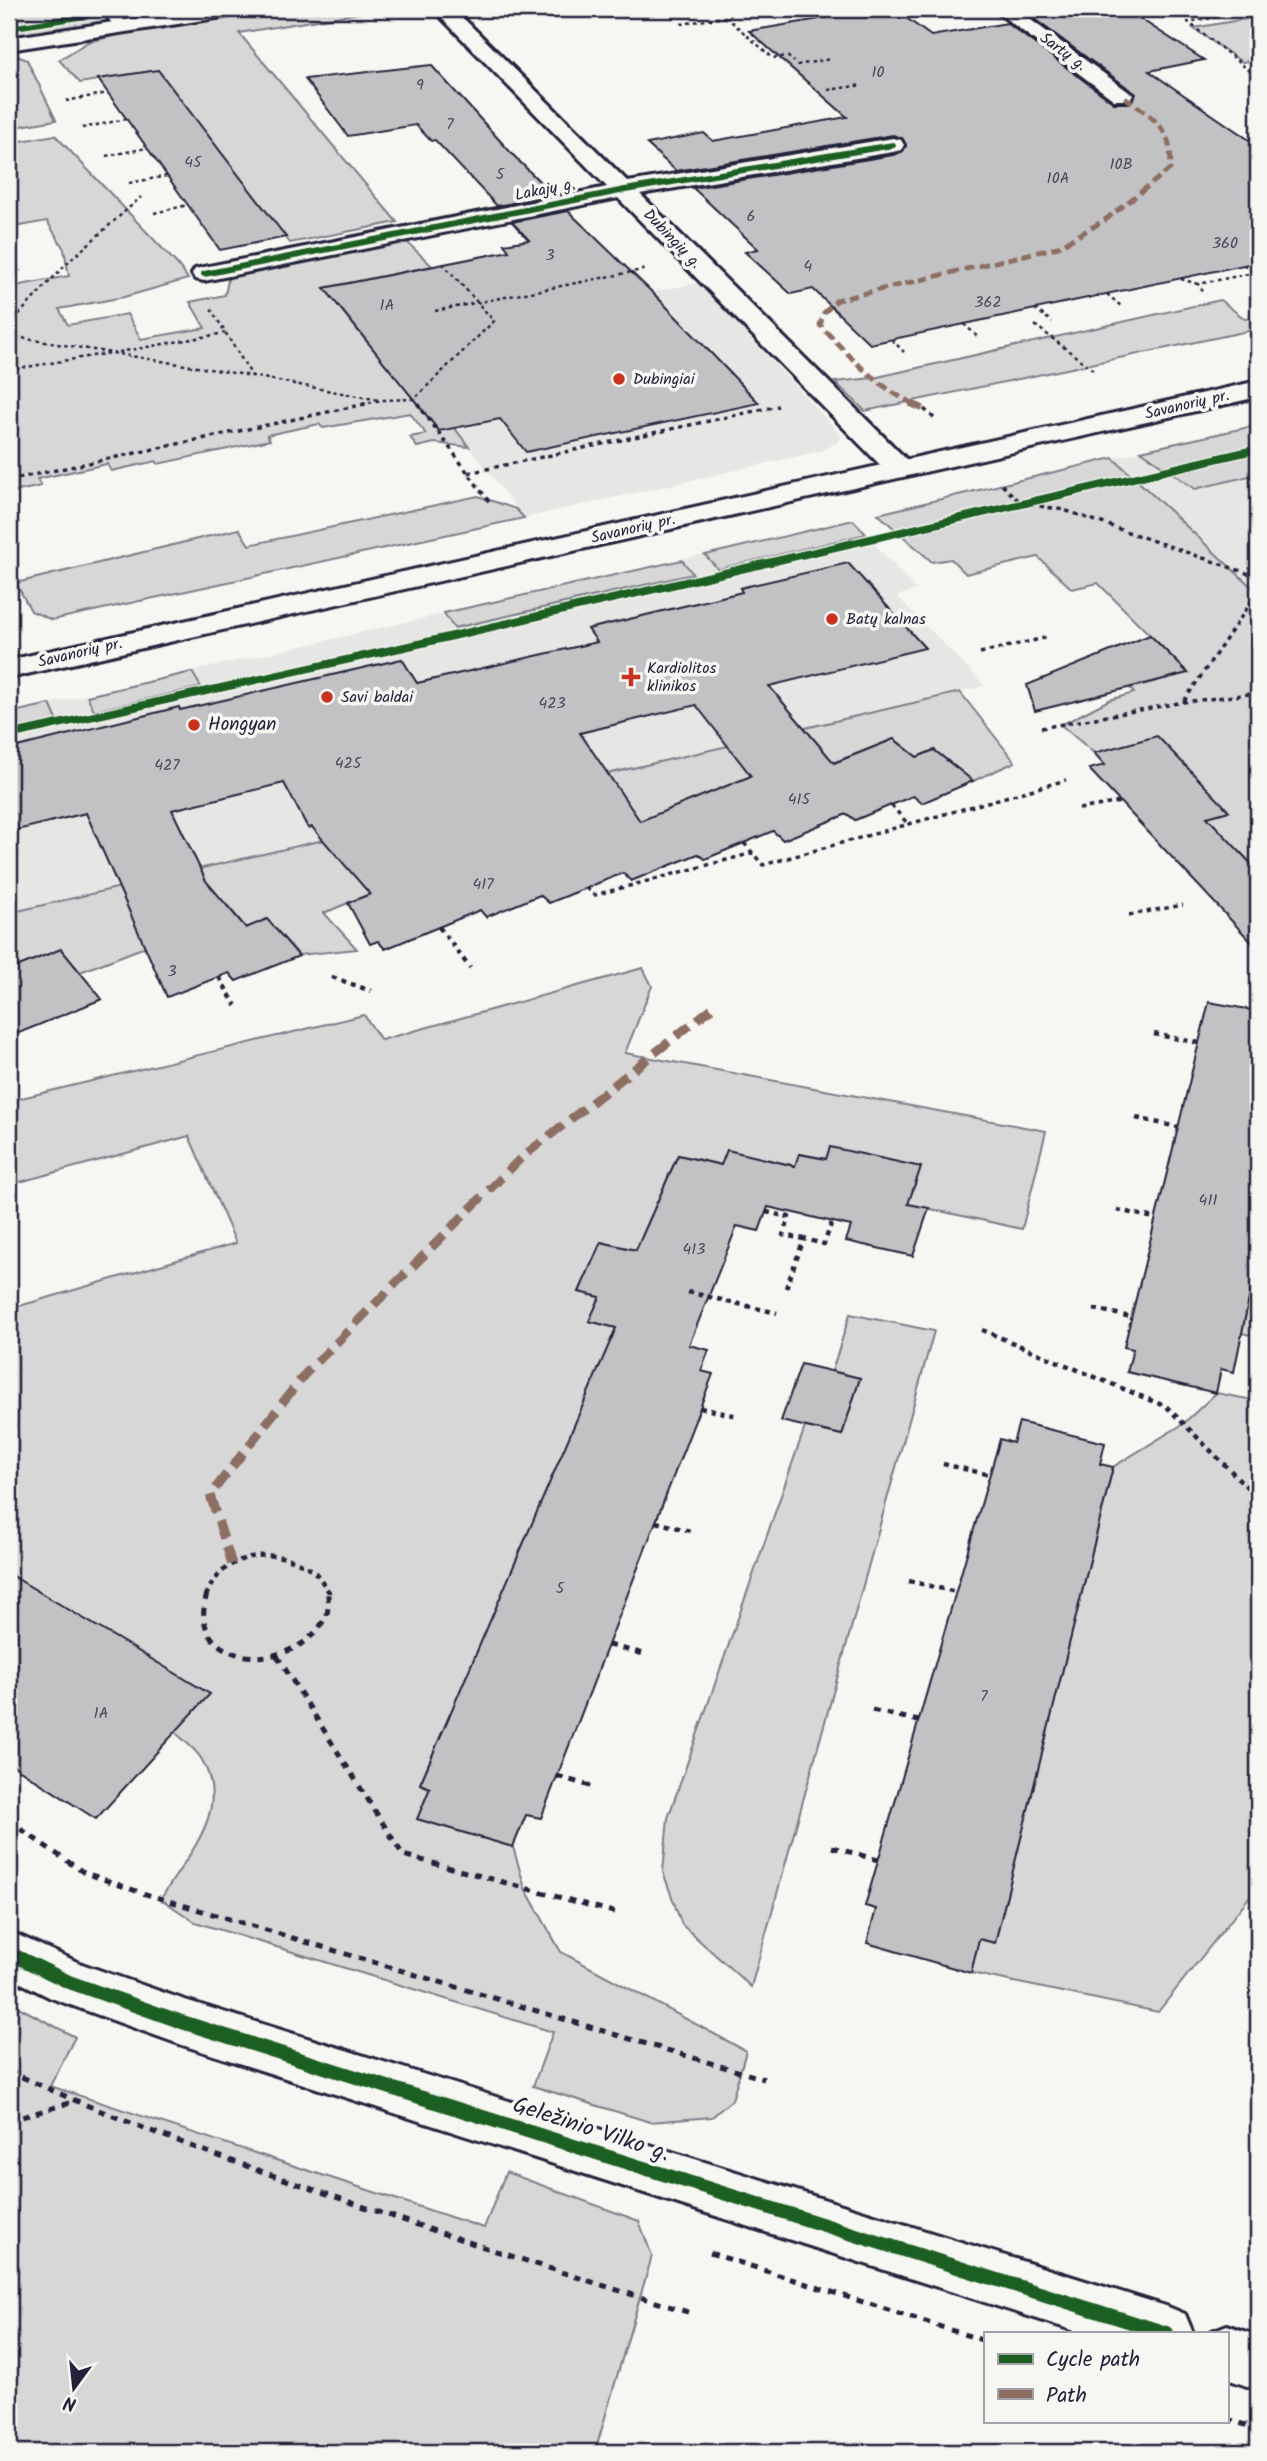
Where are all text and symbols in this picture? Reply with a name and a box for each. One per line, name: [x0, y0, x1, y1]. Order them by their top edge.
street label: Sartų g.: [1034, 26, 1092, 78]
house number: 10: [871, 60, 885, 85]
house number: 9: [416, 73, 424, 98]
house number: 7: [446, 112, 454, 137]
house number: 45: [184, 150, 203, 175]
house number: 10B: [1109, 152, 1133, 177]
house number: 5: [496, 162, 506, 187]
house number: 10A: [1047, 166, 1070, 191]
street label: Lakajų g.: [513, 172, 577, 208]
street label: Dubingių g.: [637, 203, 707, 275]
house number: 6: [747, 204, 755, 229]
house number: 360: [1212, 231, 1238, 256]
house number: 3: [545, 243, 555, 268]
house number: 4: [804, 254, 813, 279]
house number: 362: [974, 290, 1002, 315]
house number: 1A: [380, 293, 395, 318]
place label: Dubingiai: [633, 367, 696, 392]
marker: Dubingiai: [611, 371, 627, 387]
street label: Savanorių pr.: [1142, 383, 1232, 427]
street label: Savanorių pr.: [588, 507, 678, 551]
place label: Batų kalnas: [846, 607, 926, 632]
marker: Batų kalnas: [824, 611, 840, 627]
street label: Savanorių pr.: [35, 631, 125, 675]
place label: Kardiolitos klinikos: [647, 656, 716, 699]
marker: Kardiolitos klinikos: [621, 667, 641, 687]
place label: Savi baldai: [341, 685, 414, 710]
marker: Savi baldai: [319, 689, 335, 705]
house number: 423: [538, 691, 566, 716]
place label: Hongyan: [208, 710, 276, 740]
marker: Hongyan: [186, 717, 202, 733]
house number: 425: [335, 751, 363, 776]
house number: 427: [154, 753, 180, 778]
house number: 415: [788, 787, 812, 812]
house number: 417: [472, 872, 494, 897]
house number: 3: [167, 959, 177, 984]
house number: 411: [1199, 1188, 1217, 1213]
house number: 413: [683, 1237, 705, 1262]
house number: 5: [556, 1576, 566, 1601]
house number: 7: [980, 1684, 988, 1709]
house number: 1A: [94, 1701, 109, 1726]
street label: Geležinio Vilko g.: [508, 2088, 674, 2172]
legend: [984, 2332, 1228, 2422]
text: Cycle path: [1046, 2344, 1140, 2377]
north arrow: [38, 2352, 108, 2422]
text: Path: [1046, 2380, 1087, 2413]
text: N: [60, 2386, 80, 2419]

